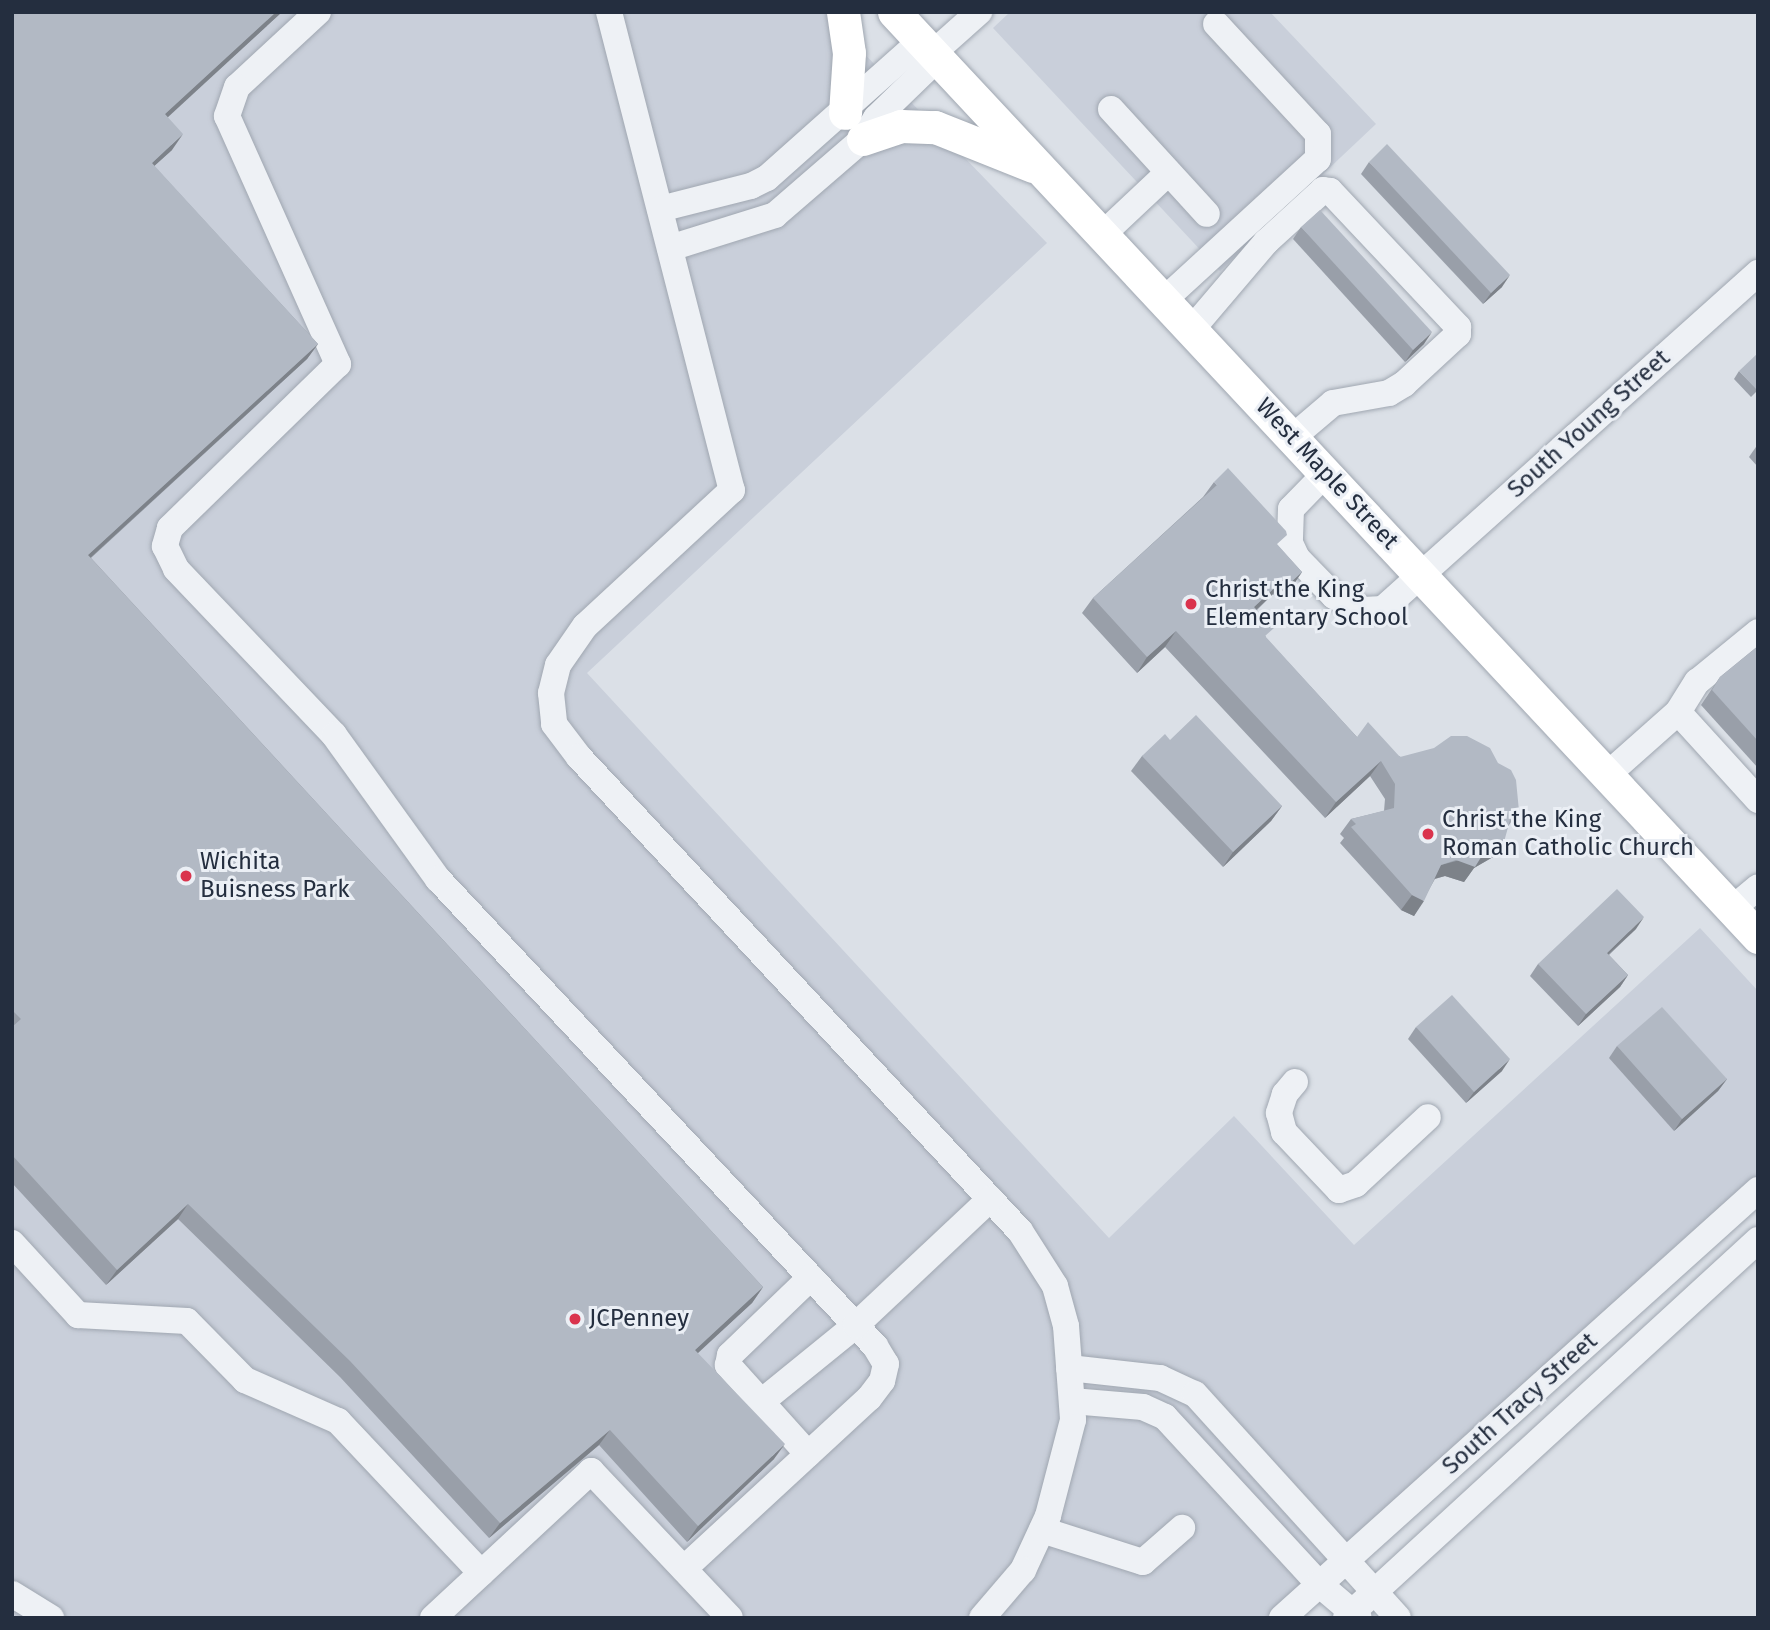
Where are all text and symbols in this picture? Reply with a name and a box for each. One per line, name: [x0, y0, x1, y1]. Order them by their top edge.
street label: South Young Street: [1502, 344, 1676, 504]
street label: West Maple Street: [1250, 392, 1404, 556]
place label: Christ the King Elementary School: [1205, 576, 1408, 632]
marker: Christ the King Elementary School: [1183, 596, 1199, 612]
place label: Christ the King Roman Catholic Church: [1442, 806, 1694, 862]
marker: Christ the King Roman Catholic Church: [1420, 826, 1436, 842]
place label: Wichita Buisness Park: [200, 848, 349, 904]
marker: Wichita Buisness Park: [178, 868, 194, 884]
place label: JCPenney: [589, 1305, 689, 1333]
marker: JCPenney: [567, 1311, 583, 1327]
street label: South Tracy Street: [1437, 1327, 1603, 1481]

